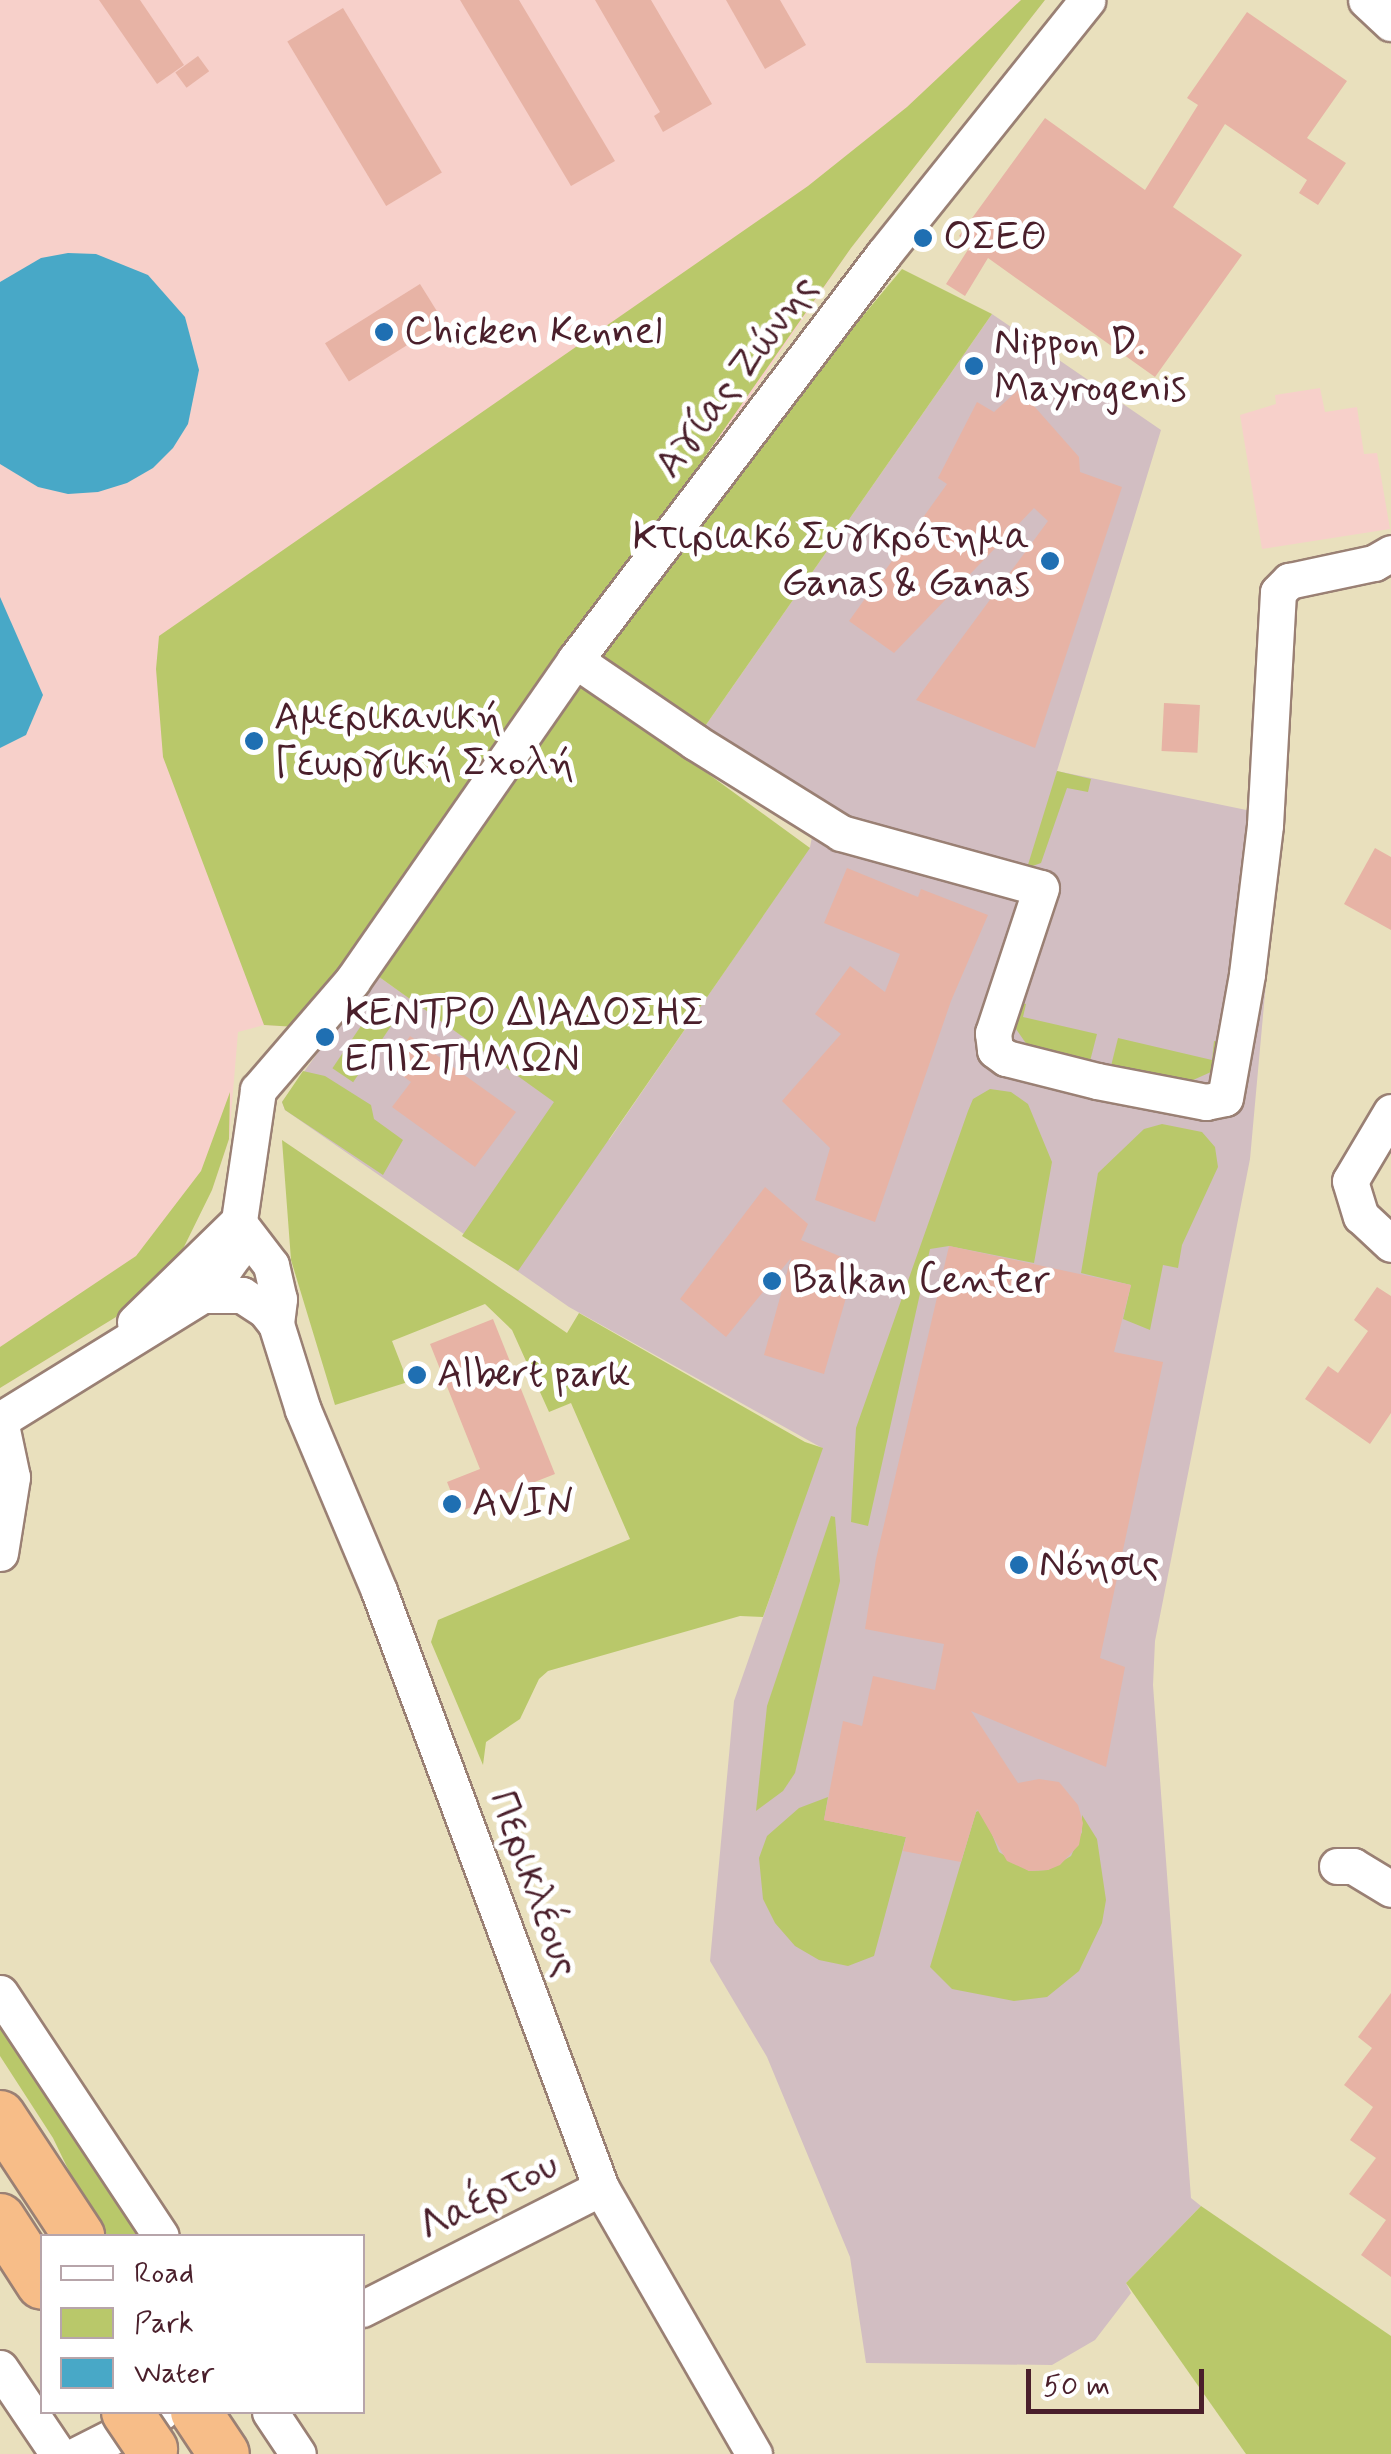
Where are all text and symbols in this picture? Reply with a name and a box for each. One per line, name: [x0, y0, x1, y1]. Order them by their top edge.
place label: ΟΣΕΘ: [943, 214, 1047, 262]
marker: ΟΣΕΘ: [912, 227, 934, 249]
street label: Αγίας Ζώνης: [645, 266, 829, 488]
place label: Chicken Kennel: [404, 308, 678, 356]
place label: Nippon D. Mayrogenis: [994, 319, 1187, 413]
marker: Chicken Kennel: [373, 321, 395, 343]
marker: Nippon D. Mayrogenis: [963, 355, 985, 377]
place label: Κτιριακό Συγκρότημα Ganas & Ganas: [633, 514, 1030, 608]
marker: Κτιριακό Συγκρότημα Ganas & Ganas: [1039, 550, 1061, 572]
place label: Αμερικανική Γεωργική Σχολή: [274, 694, 574, 788]
marker: Αμερικανική Γεωργική Σχολή: [243, 730, 265, 752]
place label: ΚΕΝΤΡΟ ΔΙΑΔΟΣΗΣ ΕΠΙΣΤΗΜΩΝ: [345, 990, 705, 1084]
marker: ΚΕΝΤΡΟ ΔΙΑΔΟΣΗΣ ΕΠΙΣΤΗΜΩΝ: [314, 1026, 336, 1048]
place label: Balkan Center: [792, 1257, 1042, 1305]
marker: Balkan Center: [761, 1270, 783, 1292]
place label: Albert park: [437, 1351, 627, 1399]
marker: Albert park: [406, 1364, 428, 1386]
place label: AVIN: [472, 1480, 574, 1528]
marker: AVIN: [441, 1493, 463, 1515]
place label: Νόησις: [1039, 1541, 1160, 1589]
marker: Νόησις: [1008, 1554, 1030, 1576]
street label: Περικλέους: [477, 1785, 589, 1983]
street label: Λαέρτου: [411, 2142, 567, 2252]
legend: [40, 2234, 365, 2414]
text: Road: [134, 2254, 194, 2293]
text: Park: [134, 2304, 194, 2343]
scale bar: [1031, 2349, 1208, 2411]
text: Water: [134, 2354, 214, 2393]
text: 50 m: [1043, 2367, 1110, 2406]

